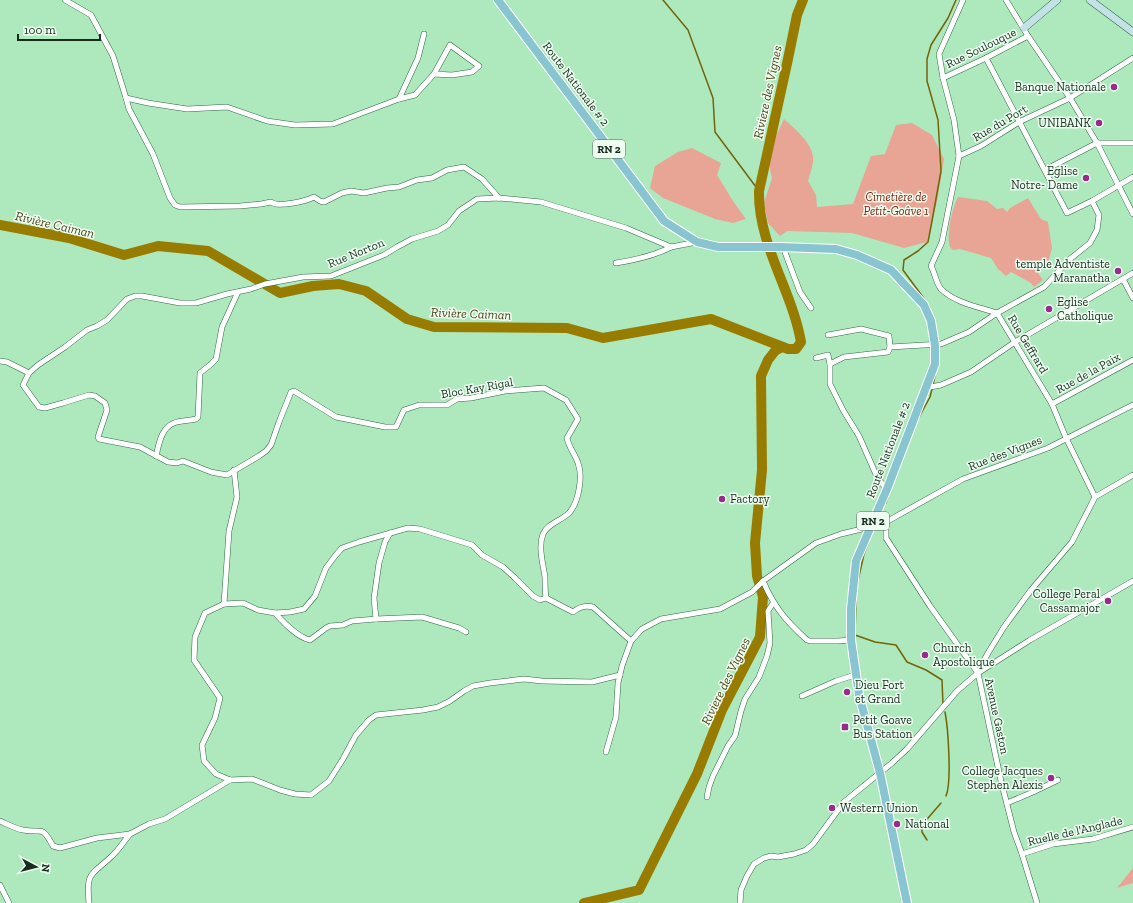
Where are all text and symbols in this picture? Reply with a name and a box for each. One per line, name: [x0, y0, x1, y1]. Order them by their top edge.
scale bar: [18, 16, 100, 42]
text: 100 m: [24, 23, 56, 37]
street label: Rue Soulouque: [943, 25, 1019, 71]
street label: Route Nationale # 2: [540, 39, 612, 129]
water label: Riviere des Vignes: [750, 44, 785, 140]
place label: Banque Nationale: [1015, 80, 1106, 94]
marker: Banque Nationale: [1109, 82, 1119, 92]
street label: Rue du Port: [970, 101, 1030, 144]
place label: UNIBANK: [1038, 116, 1091, 130]
marker: UNIBANK: [1094, 118, 1104, 128]
road number: RN 2: [593, 140, 625, 158]
place label: Eglise Notre- Dame: [1011, 164, 1078, 192]
marker: Eglise Notre- Dame: [1081, 173, 1091, 183]
park label: Cimetière de Petit-Goâve 1: [863, 190, 929, 218]
water label: Rivière Caiman: [14, 208, 96, 241]
street label: Rue Norton: [326, 235, 386, 271]
place label: temple Adventiste Maranatha: [1016, 257, 1110, 285]
marker: temple Adventiste Maranatha: [1113, 266, 1123, 276]
place label: Eglise Catholique: [1057, 295, 1114, 323]
marker: Eglise Catholique: [1044, 304, 1054, 314]
water label: Rivière Caiman: [430, 305, 512, 322]
street label: Rue Geffrard: [1005, 312, 1051, 376]
street label: Rue de la Paix: [1053, 350, 1123, 396]
street label: Bloc Kay Rigal: [440, 375, 514, 401]
street label: Route Nationale # 2: [863, 400, 913, 500]
street label: Rue des Vignes: [966, 433, 1044, 473]
place label: Factory: [730, 492, 771, 506]
marker: Factory: [717, 494, 727, 504]
road number: RN 2: [857, 512, 889, 530]
place label: College Peral Cassamajor: [1033, 587, 1100, 616]
marker: College Peral Cassamajor: [1103, 596, 1113, 606]
water label: Riviere des Vignes: [698, 635, 753, 727]
place label: Church Apostolique: [933, 641, 995, 669]
marker: Church Apostolique: [920, 650, 930, 660]
street label: Avenue Gaston: [982, 677, 1012, 756]
place label: Dieu Fort et Grand: [855, 678, 905, 706]
marker: Dieu Fort et Grand: [842, 687, 852, 697]
place label: Petit Goave Bus Station: [853, 713, 913, 741]
marker: Petit Goave Bus Station: [840, 722, 850, 732]
place label: College Jacques Stephen Alexis: [962, 764, 1043, 792]
marker: College Jacques Stephen Alexis: [1046, 773, 1056, 783]
place label: Western Union: [840, 801, 918, 815]
marker: Western Union: [827, 803, 837, 813]
street label: Ruelle de l'Anglade: [1026, 813, 1124, 849]
place label: National: [905, 817, 949, 831]
marker: National: [892, 819, 902, 829]
north arrow: [16, 847, 56, 887]
text: N: [38, 863, 52, 874]

